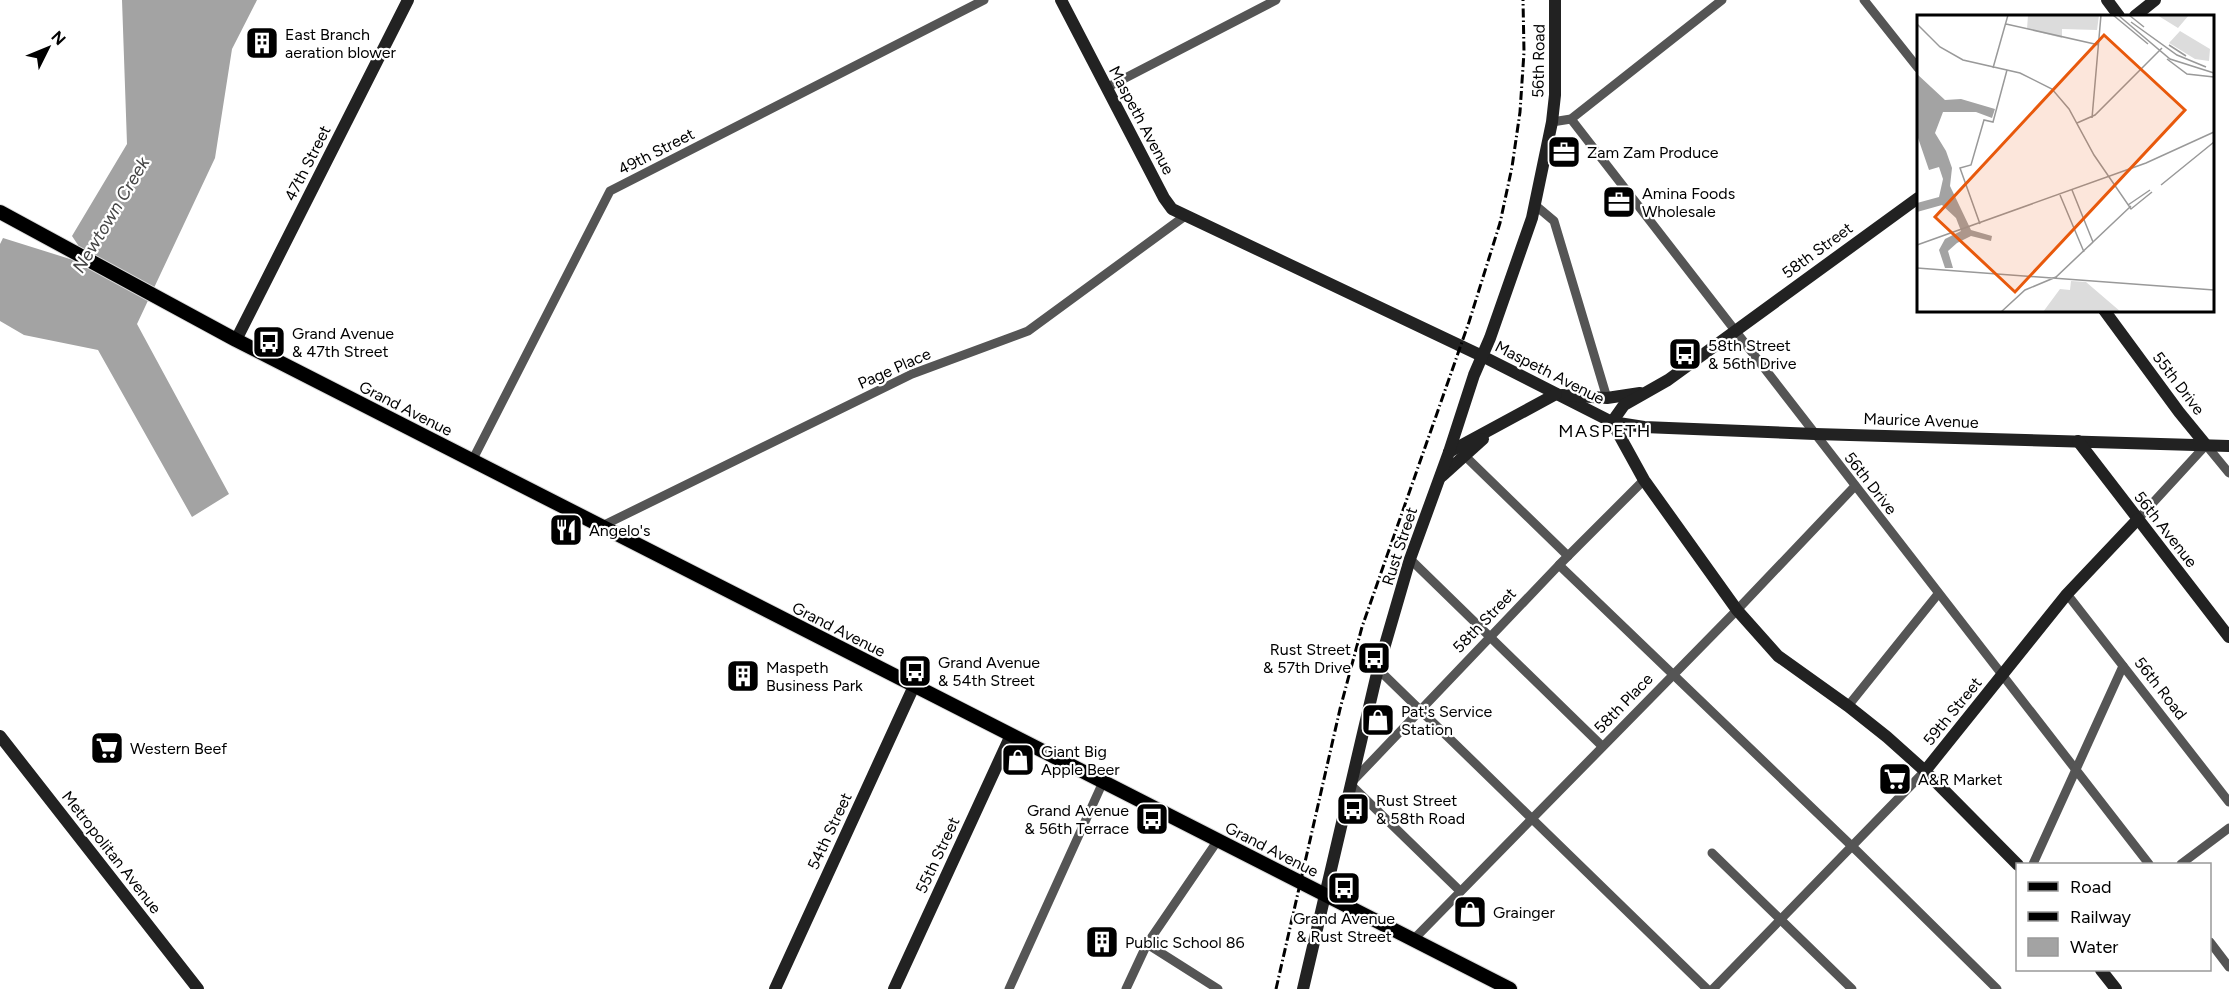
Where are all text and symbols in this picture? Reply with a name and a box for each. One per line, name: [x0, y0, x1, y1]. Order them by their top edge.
inset map: [1917, 15, 2214, 312]
north arrow: [18, 18, 78, 78]
street label: 56th Road: [1528, 24, 1549, 98]
building icon: East Branch aeration blower: [244, 25, 280, 61]
place label: East Branch aeration blower: [285, 25, 396, 62]
text: N: [47, 27, 70, 49]
street label: Maspeth Avenue: [1105, 63, 1178, 178]
street label: 47th Street: [280, 122, 335, 204]
street label: 49th Street: [615, 124, 697, 179]
office icon: Zam Zam Produce: [1546, 134, 1582, 170]
place label: Zam Zam Produce: [1587, 143, 1719, 162]
water label: Newtown Creek: [68, 152, 155, 277]
office icon: Amina Foods Wholesale: [1601, 184, 1637, 220]
place label: Amina Foods Wholesale: [1642, 184, 1735, 221]
street label: 58th Street: [1778, 218, 1856, 282]
bus stop icon: Grand Avenue & 47th Street: [251, 324, 287, 360]
place label: Grand Avenue & 47th Street: [292, 324, 394, 361]
bus stop icon: 58th Street & 56th Drive: [1667, 336, 1703, 372]
place label: 58th Street & 56th Drive: [1708, 336, 1797, 373]
street label: Maspeth Avenue: [1492, 337, 1608, 408]
street label: Page Place: [855, 344, 934, 393]
street label: 55th Drive: [2149, 348, 2209, 419]
street label: Grand Avenue: [356, 377, 456, 440]
street label: Maurice Avenue: [1863, 409, 1979, 432]
district label: MASPETH: [1558, 420, 1652, 442]
street label: 56th Drive: [1840, 448, 1901, 519]
street label: 56th Avenue: [2130, 487, 2201, 571]
street label: Rust Street: [1378, 505, 1421, 588]
restaurant icon: Angelo's: [548, 512, 584, 548]
place label: Angelo's: [589, 521, 650, 540]
street label: 58th Street: [1449, 584, 1520, 657]
street label: Grand Avenue: [789, 598, 889, 661]
place label: Rust Street & 57th Drive: [1263, 640, 1351, 677]
bus stop icon: Rust Street & 57th Drive: [1356, 640, 1392, 676]
bus stop icon: Grand Avenue & 54th Street: [897, 653, 933, 689]
place label: Grand Avenue & 54th Street: [938, 653, 1040, 690]
street label: 56th Road: [2130, 653, 2191, 723]
building icon: Maspeth Business Park: [725, 658, 761, 694]
place label: Maspeth Business Park: [766, 658, 863, 695]
street label: 58th Place: [1590, 669, 1657, 737]
street label: 59th Street: [1919, 673, 1986, 749]
shop icon: Pat's Service Station: [1360, 702, 1396, 738]
place label: Pat's Service Station: [1401, 702, 1493, 739]
supermarket icon: Western Beef: [89, 730, 125, 766]
place label: Western Beef: [130, 739, 227, 758]
shop icon: Giant Big Apple Beer: [1000, 742, 1036, 778]
place label: Giant Big Apple Beer: [1041, 742, 1120, 779]
supermarket icon: A&R Market: [1877, 761, 1913, 797]
place label: A&R Market: [1918, 770, 2003, 789]
street label: Metropolitan Avenue: [58, 787, 165, 918]
street label: 54th Street: [803, 790, 856, 873]
bus stop icon: Rust Street & 58th Road: [1335, 791, 1371, 827]
place label: Rust Street & 58th Road: [1376, 791, 1465, 828]
place label: Grand Avenue & 56th Terrace: [1025, 801, 1129, 838]
bus stop icon: Grand Avenue & 56th Terrace: [1134, 801, 1170, 837]
street label: 55th Street: [911, 814, 963, 896]
street label: Grand Avenue: [1222, 818, 1322, 881]
legend: [2016, 863, 2211, 971]
bus stop icon: Grand Avenue & Rust Street: [1326, 870, 1362, 906]
text: Road: [2070, 876, 2111, 898]
shop icon: Grainger: [1452, 894, 1488, 930]
place label: Grainger: [1493, 903, 1555, 922]
text: Railway: [2070, 906, 2132, 928]
place label: Grand Avenue & Rust Street: [1293, 909, 1395, 946]
building icon: Public School 86: [1084, 924, 1120, 960]
place label: Public School 86: [1125, 933, 1245, 952]
text: Water: [2070, 936, 2118, 958]

